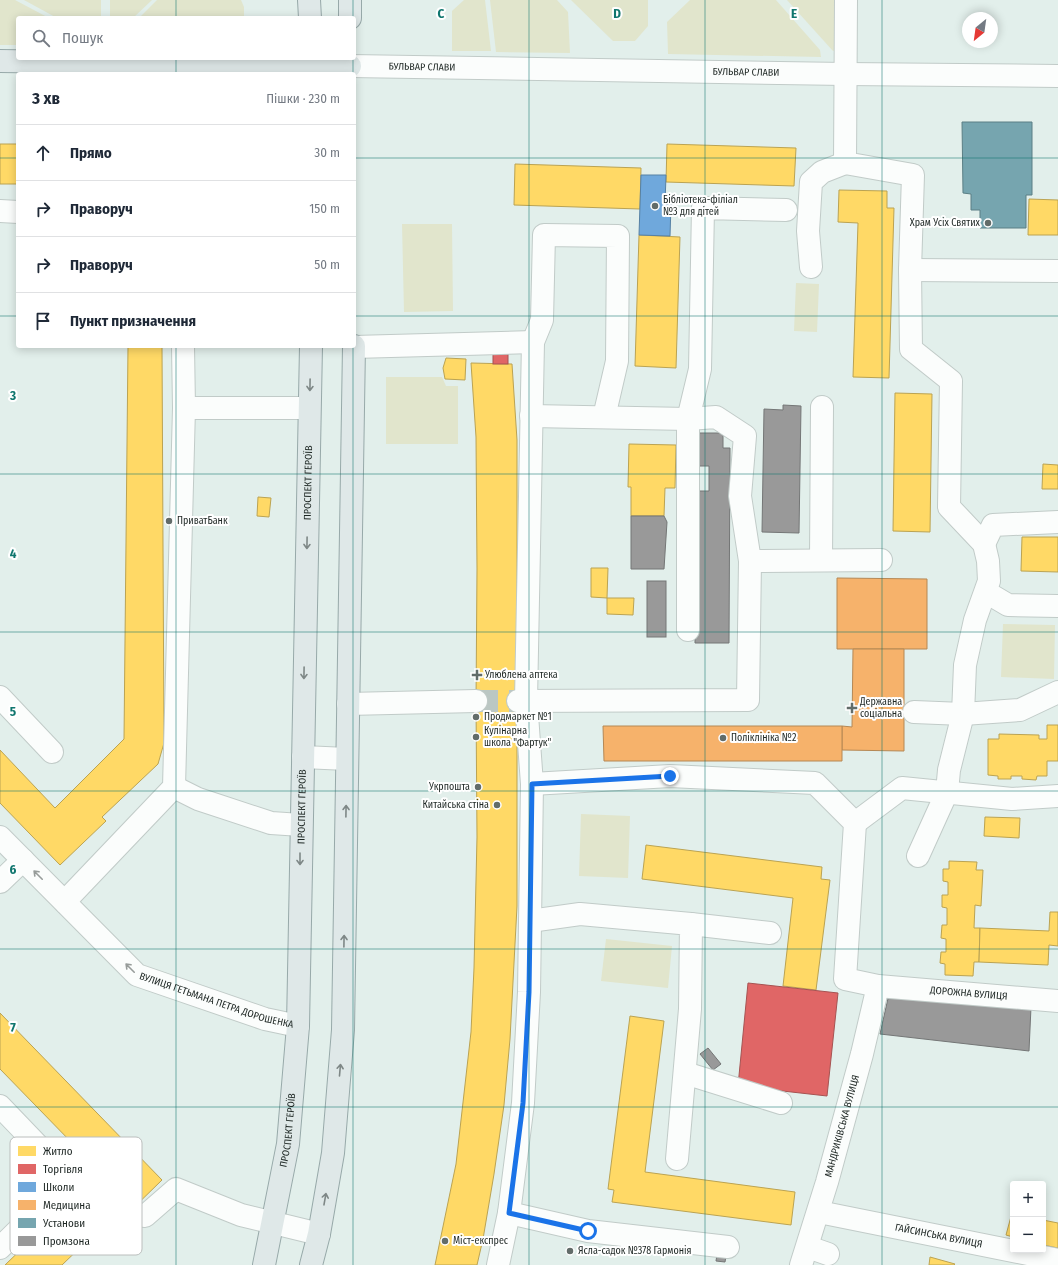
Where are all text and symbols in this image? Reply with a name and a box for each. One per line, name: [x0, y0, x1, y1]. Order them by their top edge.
text: C: [438, 6, 445, 21]
text: D: [613, 6, 621, 21]
text: E: [791, 6, 797, 21]
north arrow: [962, 12, 998, 48]
search box: [16, 16, 356, 60]
icon: search: [30, 27, 52, 49]
text: Пошук: [62, 29, 103, 47]
street label: БУЛЬВАР СЛАВИ: [388, 61, 456, 74]
street label: БУЛЬВАР СЛАВИ: [712, 66, 779, 79]
text: 3 хв: [32, 88, 60, 109]
text: Пішки · 230 m: [266, 91, 340, 106]
icon: ahead: [32, 142, 54, 164]
text: Прямо: [70, 144, 112, 162]
text: 30 m: [314, 145, 340, 160]
place label: Бібліотека-філіал №3 для дітей: [663, 193, 738, 218]
icon: right: [32, 198, 54, 220]
text: Праворуч: [70, 200, 133, 218]
text: 150 m: [309, 201, 340, 216]
marker: Бібліотека-філіал №3 для дітей: [650, 201, 660, 211]
place label: Храм Усіх Святих: [910, 216, 981, 229]
marker: Храм Усіх Святих: [983, 218, 993, 228]
icon: right: [32, 254, 54, 276]
text: Праворуч: [70, 256, 133, 274]
text: 50 m: [314, 257, 340, 272]
icon: arrive: [32, 310, 54, 332]
text: Пункт призначення: [70, 312, 196, 330]
one-way arrow: [306, 378, 314, 391]
text: 3: [9, 388, 16, 403]
street label: ПРОСПЕКТ ГЕРОЇВ: [302, 445, 315, 520]
place label: ПриватБанк: [177, 515, 228, 527]
marker: ПриватБанк: [164, 516, 174, 526]
one-way arrow: [303, 536, 311, 549]
text: 4: [10, 546, 17, 561]
one-way arrow: [301, 666, 308, 679]
place label: Улюблена аптека: [484, 669, 558, 681]
marker: Улюблена аптека: [472, 670, 482, 680]
place label: Державна соціальна: [859, 696, 902, 720]
marker: Державна соціальна: [847, 703, 857, 713]
text: 5: [10, 704, 16, 719]
place label: Продмаркет №1: [484, 711, 552, 723]
marker: Продмаркет №1: [471, 712, 481, 722]
place label: Кулінарна школа "Фартук": [484, 724, 552, 749]
place label: Поліклініка №2: [731, 731, 797, 744]
marker: Кулінарна школа "Фартук": [471, 732, 481, 742]
marker: Поліклініка №2: [718, 733, 728, 743]
route end: [661, 767, 679, 785]
street label: ПРОСПЕКТ ГЕРОЇВ: [295, 769, 309, 844]
place label: Укрпошта: [428, 781, 470, 793]
marker: Укрпошта: [473, 782, 483, 792]
place label: Китайська стіна: [423, 798, 489, 811]
marker: Китайська стіна: [492, 800, 502, 810]
one-way arrow: [342, 805, 350, 818]
one-way arrow: [296, 852, 304, 865]
text: 6: [10, 862, 17, 877]
one-way arrow: [33, 870, 43, 880]
one-way arrow: [340, 935, 348, 948]
one-way arrow: [125, 963, 135, 973]
street label: ВУЛИЦЯ ГЕТЬМАНА ПЕТРА ДОРОШЕНКА: [138, 970, 295, 1031]
street label: ДОРОЖНА ВУЛИЦЯ: [928, 984, 1008, 1003]
text: 7: [10, 1020, 16, 1035]
one-way arrow: [336, 1064, 343, 1077]
street label: МАНДРИКІВСЬКА ВУЛИЦЯ: [823, 1074, 862, 1178]
street label: ПРОСПЕКТ ГЕРОЇВ: [278, 1092, 298, 1168]
legend: [10, 1137, 142, 1255]
text: Житло: [43, 1145, 73, 1158]
text: Торгівля: [43, 1163, 83, 1176]
text: Школи: [43, 1181, 74, 1194]
map controls: [1010, 1181, 1046, 1253]
button: +: [1010, 1181, 1046, 1217]
one-way arrow: [321, 1193, 329, 1206]
text: Медицина: [43, 1199, 91, 1212]
text: Установи: [42, 1217, 85, 1230]
button: −: [1010, 1217, 1046, 1253]
street label: ГАЙСИНСЬКА ВУЛИЦЯ: [894, 1221, 983, 1251]
route start: [579, 1222, 597, 1240]
place label: Міст-експрес: [453, 1234, 509, 1247]
text: Промзона: [43, 1235, 90, 1248]
marker: Міст-експрес: [440, 1236, 450, 1246]
place label: Ясла-садок №378 Гармонія: [578, 1244, 692, 1257]
marker: Ясла-садок №378 Гармонія: [565, 1246, 575, 1256]

